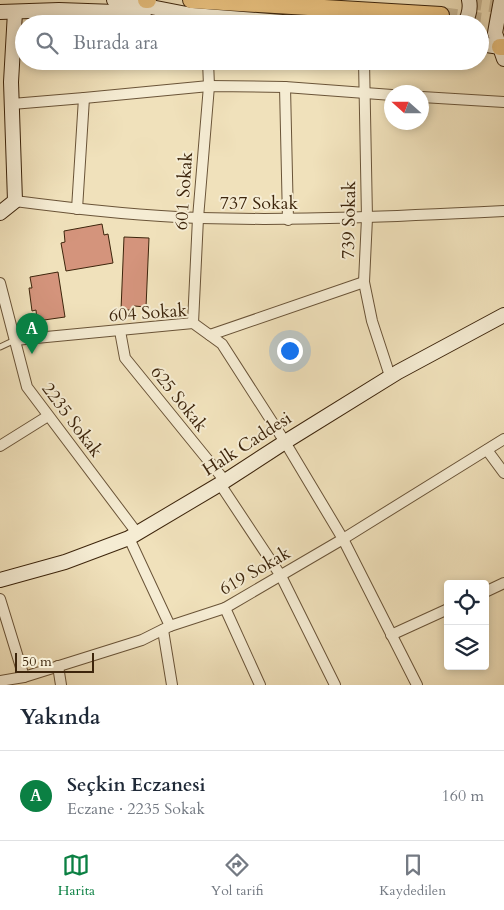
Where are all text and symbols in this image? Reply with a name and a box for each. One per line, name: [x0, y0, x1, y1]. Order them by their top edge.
search box: [15, 15, 489, 70]
icon: search: [33, 29, 61, 57]
text: Burada ara: [73, 30, 158, 56]
north arrow: [384, 85, 429, 130]
street label: 601 Sokak: [169, 151, 199, 231]
street label: 739 Sokak: [336, 180, 362, 259]
street label: 737 Sokak: [220, 191, 299, 216]
street label: 604 Sokak: [108, 298, 188, 328]
pin: A: [16, 313, 48, 354]
your location: [277, 338, 303, 364]
street label: 625 Sokak: [145, 361, 214, 438]
street label: 2235 Sokak: [36, 378, 109, 463]
street label: Halk Caddesi: [197, 406, 297, 482]
street label: 619 Sokak: [215, 540, 295, 601]
map controls: [444, 580, 489, 670]
button: locate: [444, 580, 489, 625]
button: layers: [444, 625, 489, 670]
scale bar: [15, 650, 94, 673]
text: 50 m: [22, 652, 52, 671]
text: Yakında: [20, 703, 100, 732]
text: Seçkin Eczanesi: [67, 772, 206, 798]
text: A: [30, 785, 42, 807]
text: 160 m: [442, 785, 484, 807]
text: Eczane · 2235 Sokak: [67, 798, 205, 820]
tab: Harita: [58, 851, 95, 900]
tab: Yol tarifi: [211, 851, 264, 900]
tab: Kaydedilen: [379, 851, 446, 900]

